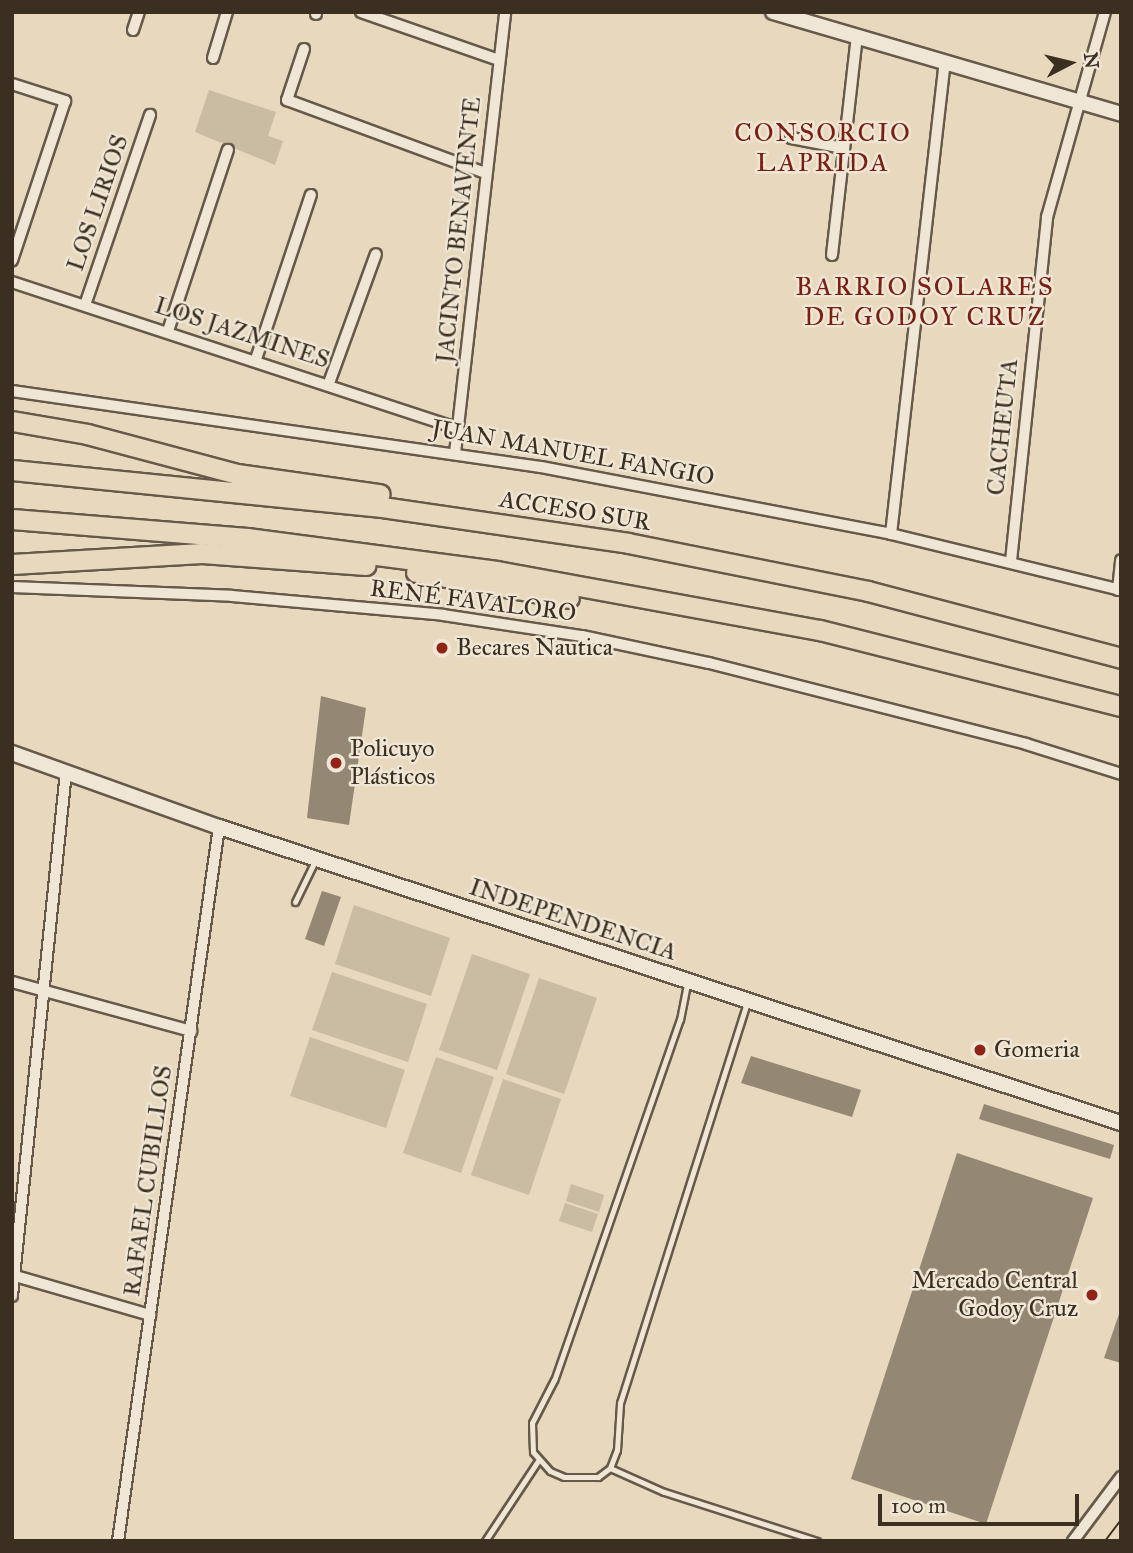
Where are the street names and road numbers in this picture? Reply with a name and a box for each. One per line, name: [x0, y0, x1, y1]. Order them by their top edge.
street label: JACINTO BENAVENTE: [431, 96, 487, 364]
street label: LOS LIRIOS: [61, 131, 135, 275]
street label: LOS JAZMINES: [151, 291, 333, 375]
street label: CACHEUTA: [982, 357, 1024, 497]
street label: JUAN MANUEL FANGIO: [429, 414, 717, 492]
street label: ACCESO SUR: [497, 485, 653, 537]
street label: RENÉ FAVALORO: [368, 574, 578, 628]
street label: INDEPENDENCIA: [466, 873, 680, 967]
street label: RAFAEL CUBILLOS: [118, 1064, 178, 1298]

